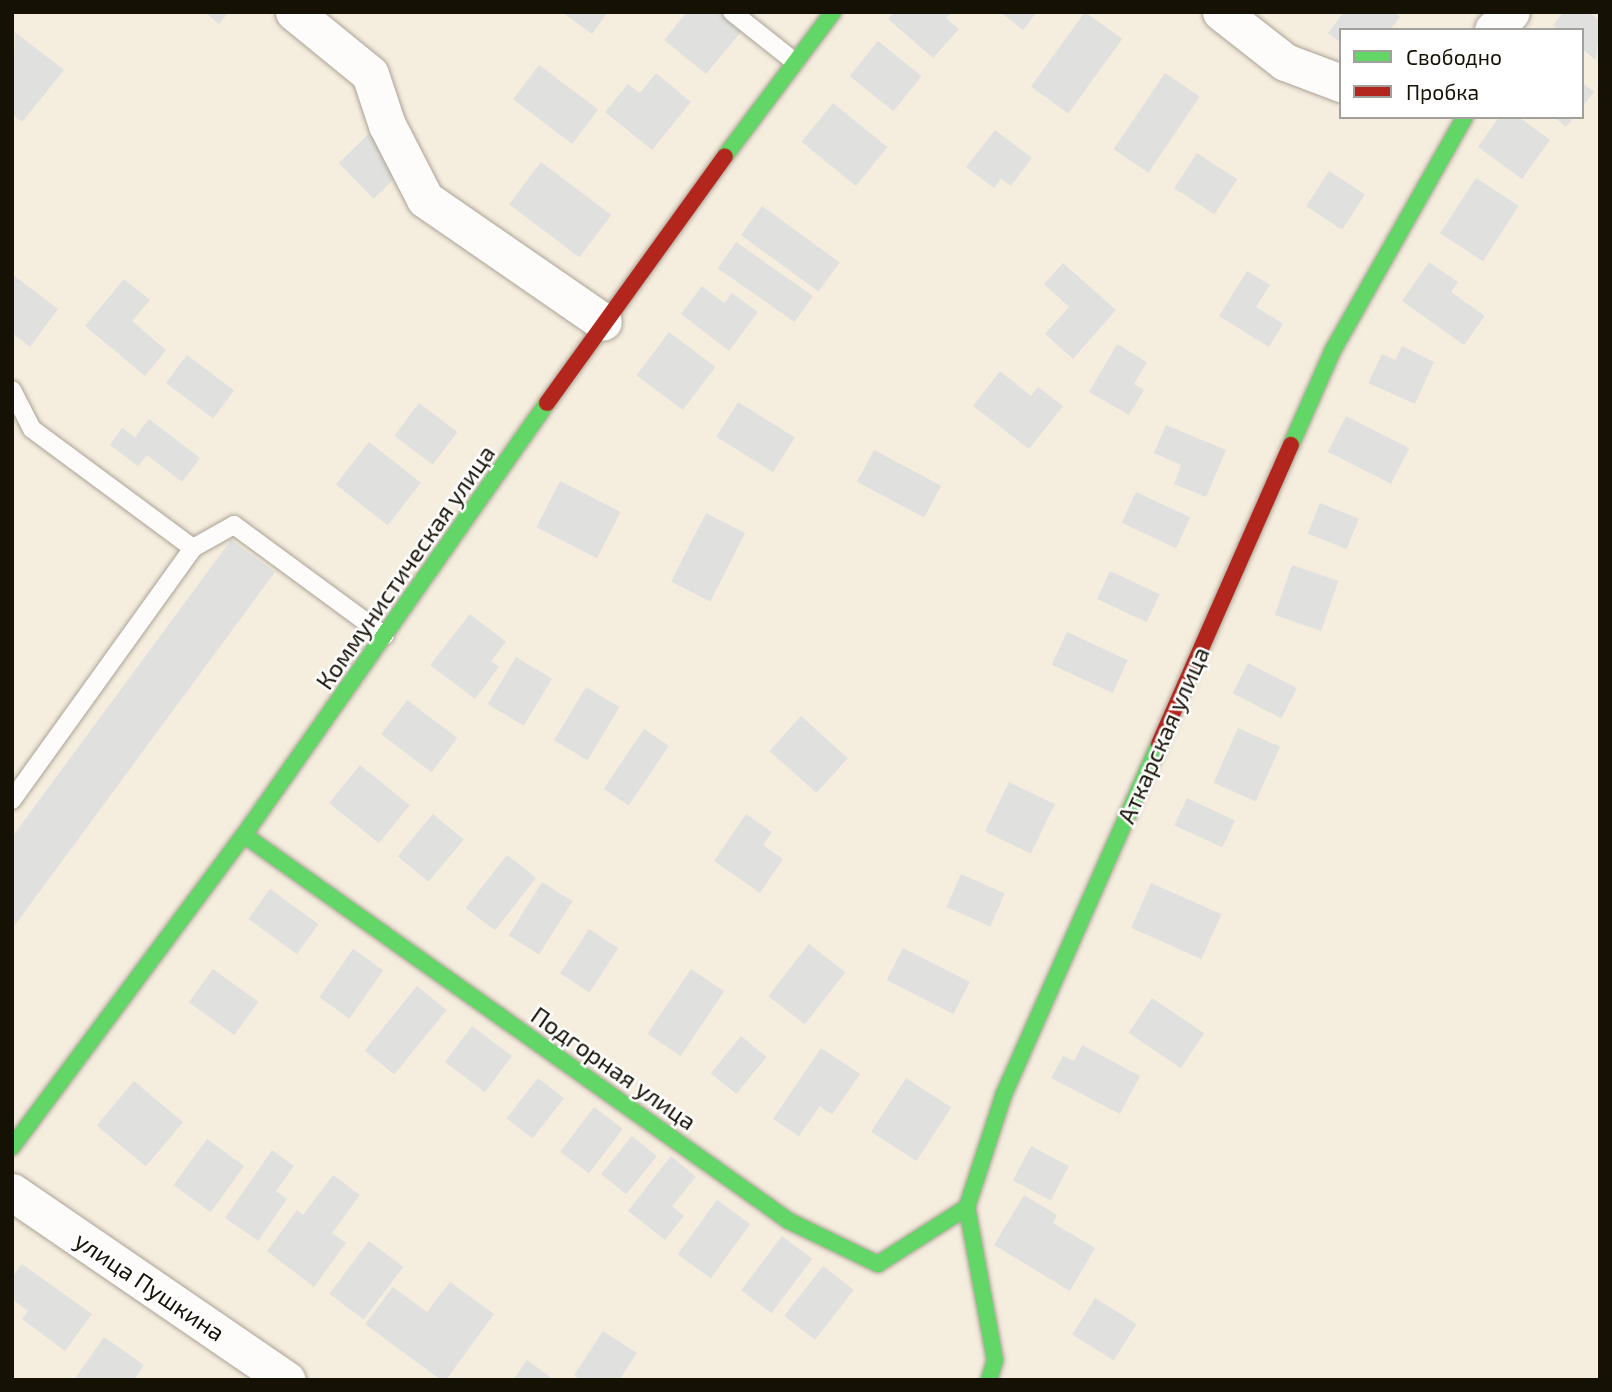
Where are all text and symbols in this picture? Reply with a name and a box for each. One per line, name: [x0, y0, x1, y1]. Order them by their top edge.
legend: [1339, 28, 1584, 119]
text: Свободно: [1406, 44, 1502, 69]
text: Пробка: [1406, 79, 1479, 104]
street label: Коммунистическая улица: [310, 439, 500, 695]
street label: Аткарская улица: [1111, 642, 1215, 828]
street label: Подгорная улица: [526, 1000, 702, 1136]
street label: улица Пушкина: [70, 1225, 230, 1347]

